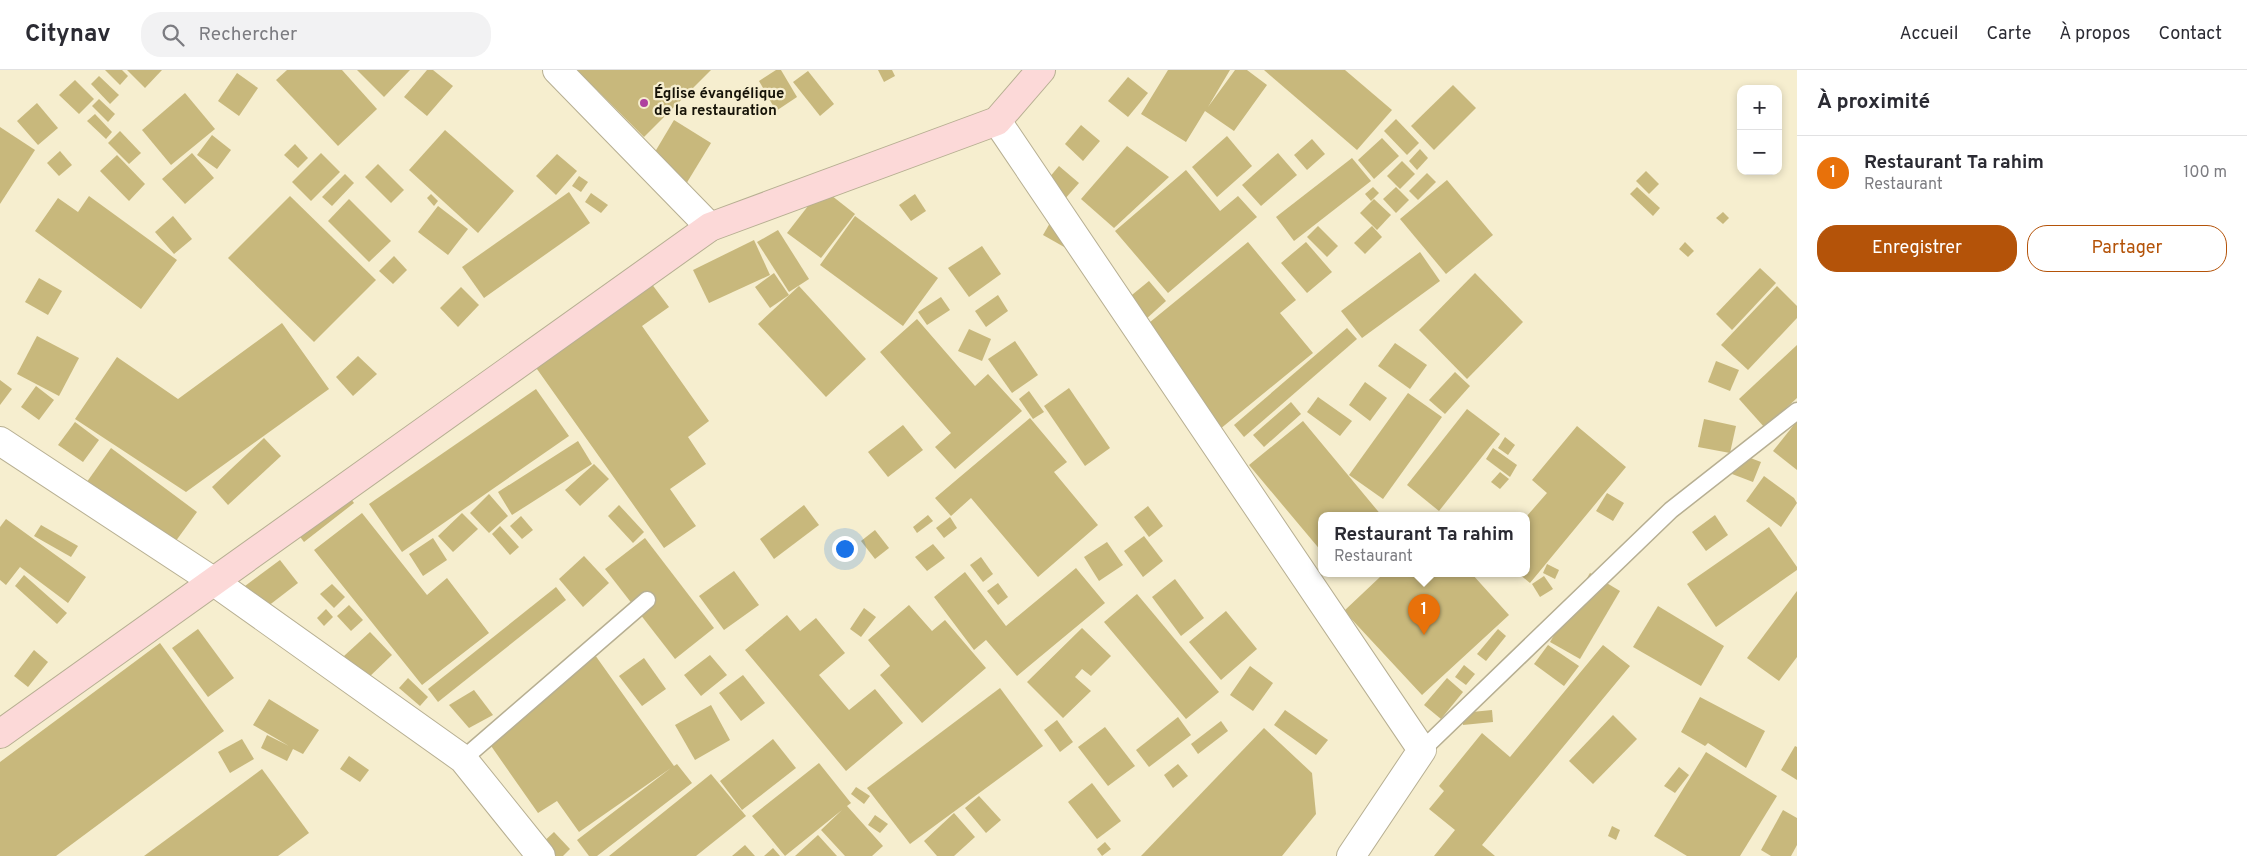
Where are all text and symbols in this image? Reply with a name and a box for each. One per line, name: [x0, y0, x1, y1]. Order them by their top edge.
search box: [141, 12, 491, 57]
text: Citynav: [25, 20, 111, 50]
icon: search: [159, 21, 187, 49]
text: Rechercher: [199, 23, 297, 47]
text: Accueil: [1899, 23, 1958, 46]
text: Carte: [1986, 23, 2031, 46]
text: À propos: [2059, 23, 2130, 46]
text: Contact: [2158, 23, 2222, 46]
place label: Église évangélique de la restauration: [654, 84, 784, 121]
map controls: [1737, 85, 1782, 175]
button: +: [1737, 85, 1782, 130]
text: À proximité: [1817, 89, 1930, 116]
marker: Église évangélique de la restauration: [638, 97, 650, 109]
button: −: [1737, 130, 1782, 175]
text: Restaurant Ta rahim: [1864, 151, 2044, 175]
text: 1: [1830, 163, 1836, 183]
text: 100 m: [2183, 163, 2227, 183]
text: Restaurant: [1864, 175, 1943, 195]
button: Enregistrer: [1817, 225, 2017, 272]
button: Partager: [2027, 225, 2227, 272]
popup: [1318, 512, 1530, 577]
text: Restaurant Ta rahim: [1334, 523, 1514, 547]
your location: [832, 536, 858, 562]
text: Restaurant: [1334, 547, 1413, 567]
pin: 1: [1408, 594, 1440, 635]

